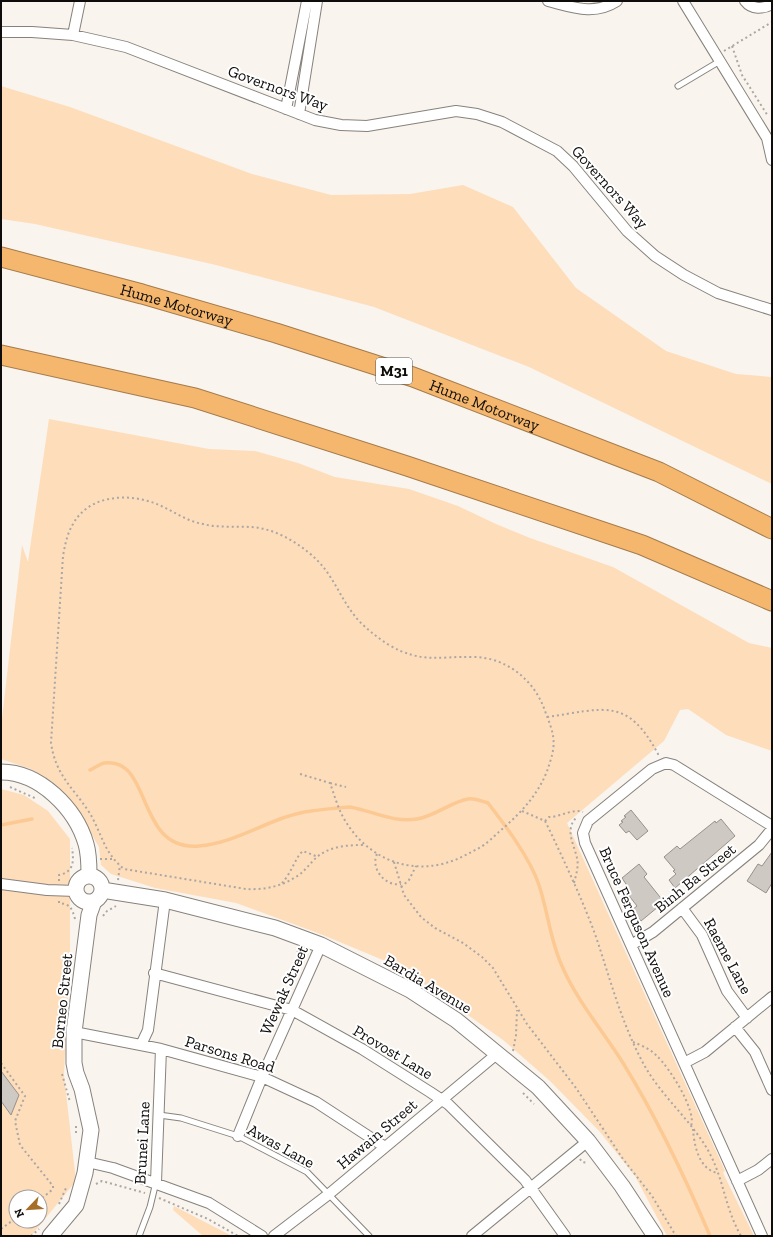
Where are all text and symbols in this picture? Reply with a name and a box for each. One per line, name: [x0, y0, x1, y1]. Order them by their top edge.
street label: Governors Way: [225, 61, 331, 115]
street label: Governors Way: [568, 142, 653, 233]
street label: Hume Motorway: [118, 279, 236, 330]
road number: M31: [376, 358, 412, 384]
street label: Hume Motorway: [427, 375, 543, 435]
street label: Binh Ba Street: [651, 839, 739, 917]
street label: Bruce Ferguson Avenue: [595, 844, 679, 1000]
street label: Raeme Lane: [700, 915, 756, 997]
street label: Wewak Street: [256, 942, 312, 1038]
street label: Bardia Avenue: [381, 950, 475, 1018]
street label: Borneo Street: [48, 953, 76, 1049]
street label: Provost Lane: [350, 1021, 436, 1083]
street label: Parsons Road: [183, 1031, 277, 1077]
street label: Hawain Street: [333, 1095, 421, 1173]
street label: Brunei Lane: [130, 1101, 154, 1185]
street label: Awas Lane: [244, 1120, 318, 1172]
north arrow: [8, 1189, 48, 1229]
text: N: [11, 1206, 27, 1220]

